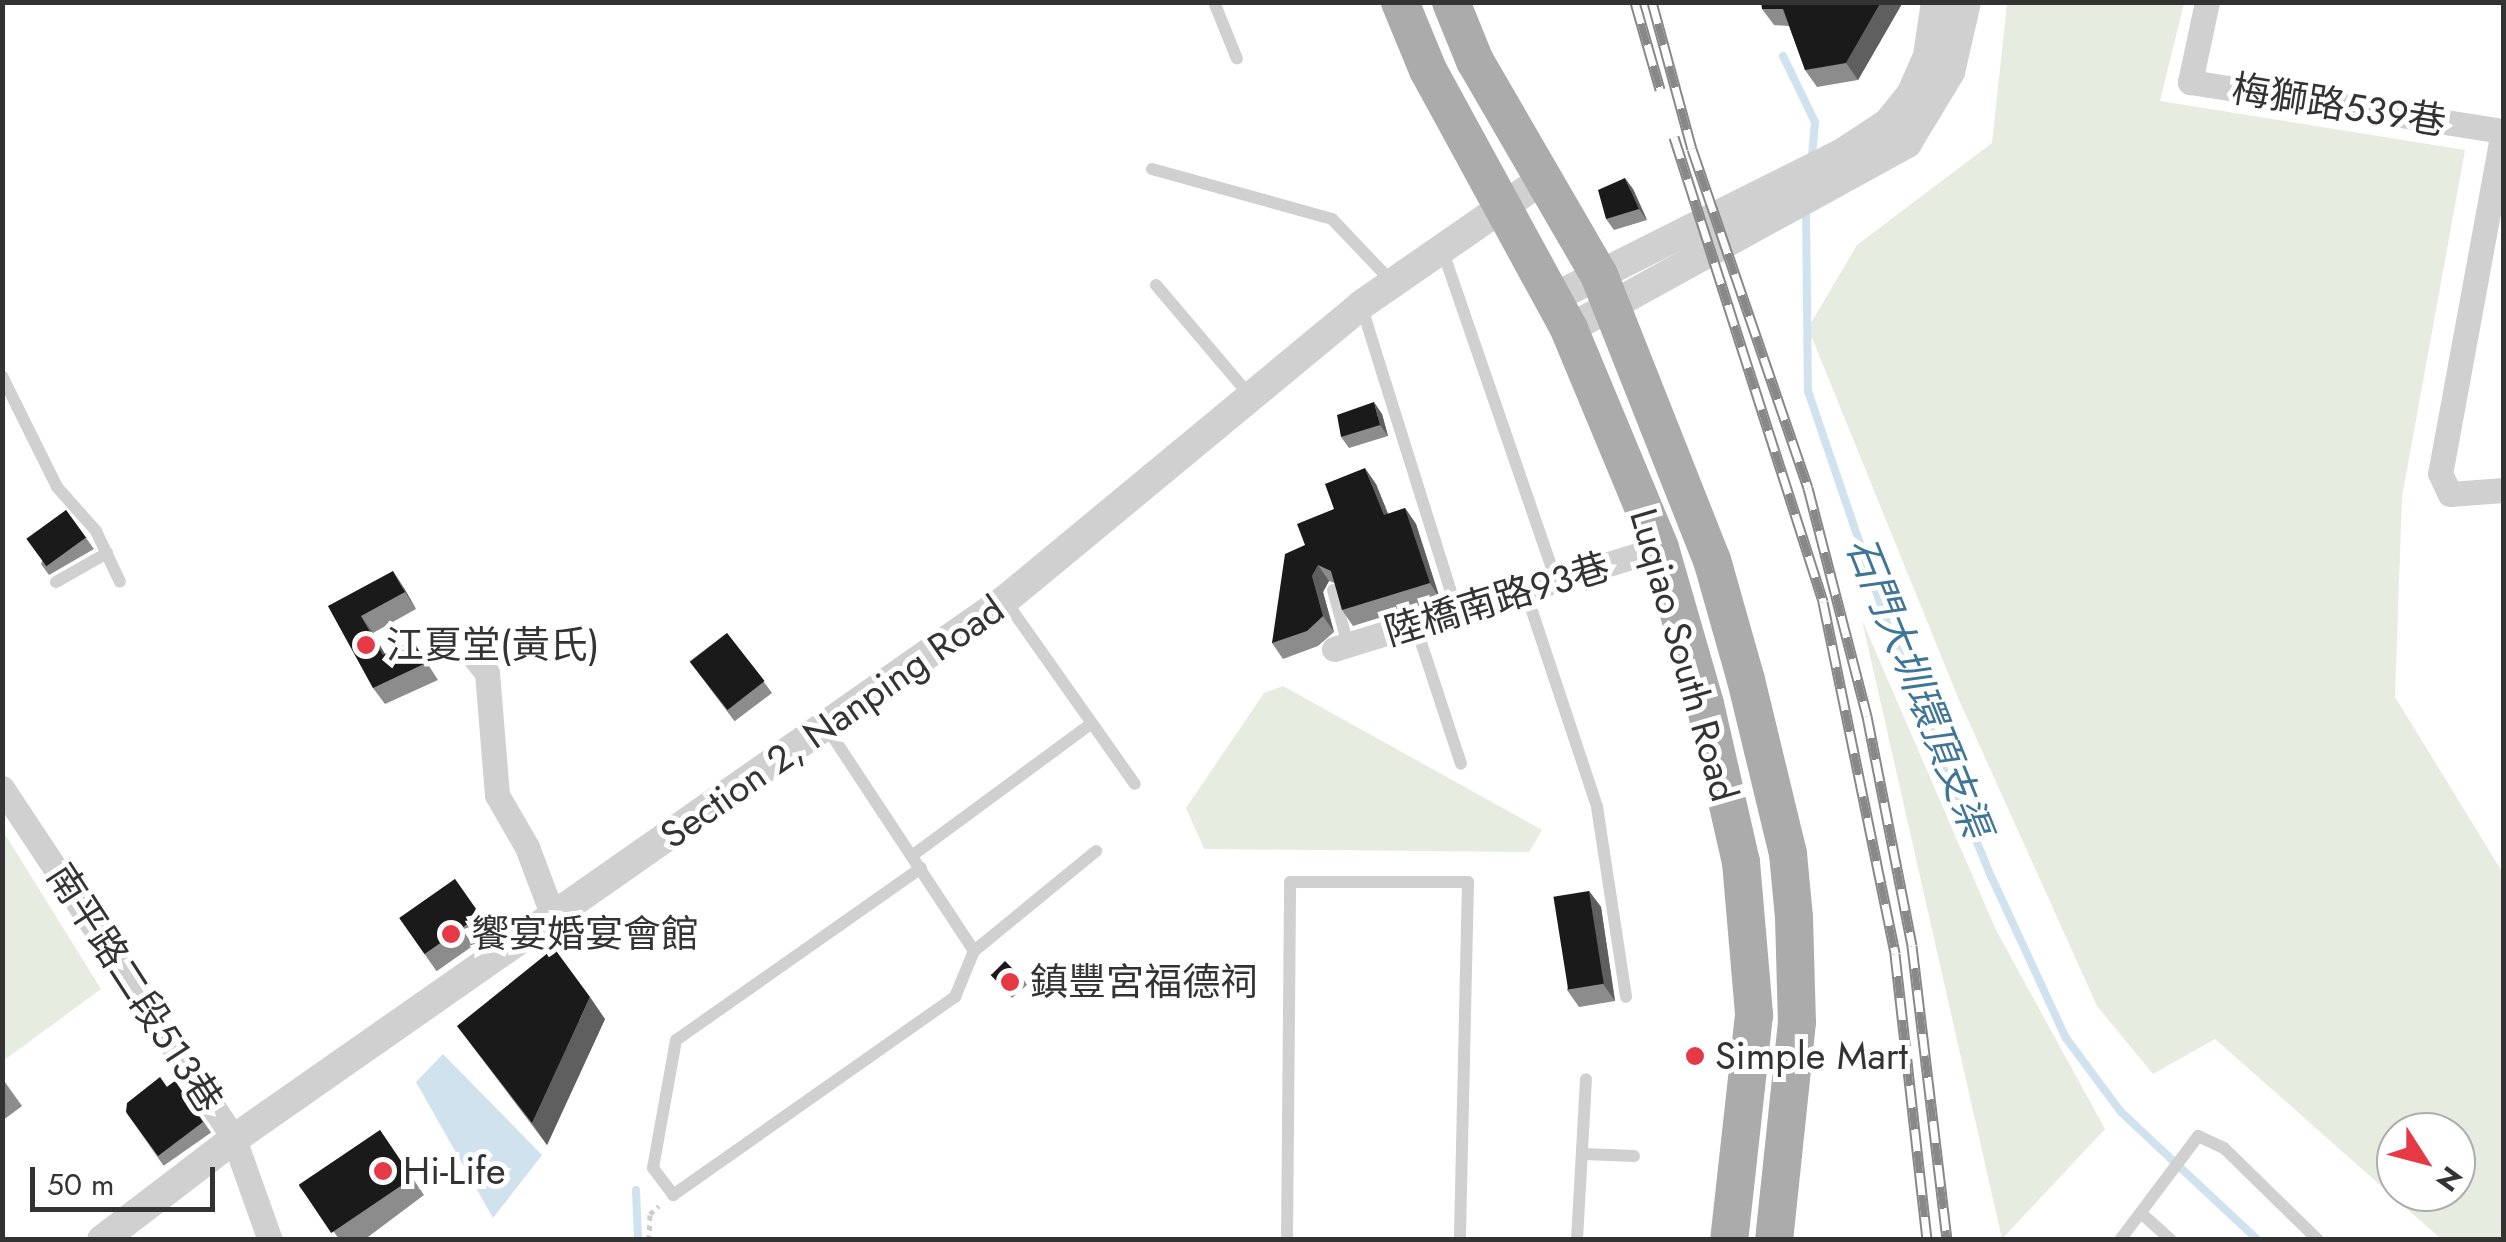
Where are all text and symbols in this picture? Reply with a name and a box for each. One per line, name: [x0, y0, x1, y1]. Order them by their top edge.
street label: 梅獅路539巷: [2229, 66, 2449, 144]
street label: Luqiao South Road: [1620, 503, 1748, 807]
water label: 石門大圳環頂支渠: [1837, 530, 2001, 844]
street label: 陸橋南路93巷: [1379, 543, 1615, 655]
street label: Section 2, Nanping Road: [652, 586, 1012, 858]
place label: 江夏堂(黃氏): [386, 622, 600, 668]
marker: 江夏堂(黃氏): [355, 634, 377, 656]
street label: 南平路二段513巷: [38, 855, 232, 1121]
place label: 饗宴婚宴會館: [471, 911, 699, 957]
marker: 饗宴婚宴會館: [440, 923, 462, 945]
place label: 鎮豐宮福德祠: [1030, 959, 1258, 1005]
marker: 鎮豐宮福德祠: [999, 971, 1021, 993]
place label: Simple Mart: [1715, 1033, 1908, 1079]
marker: Simple Mart: [1684, 1045, 1706, 1067]
north arrow: [2376, 1112, 2476, 1212]
scale bar: [35, 1147, 220, 1209]
place label: Hi-Life: [403, 1148, 505, 1194]
text: N: [2426, 1158, 2472, 1200]
marker: Hi-Life: [372, 1160, 394, 1182]
text: 50 m: [47, 1163, 114, 1206]

